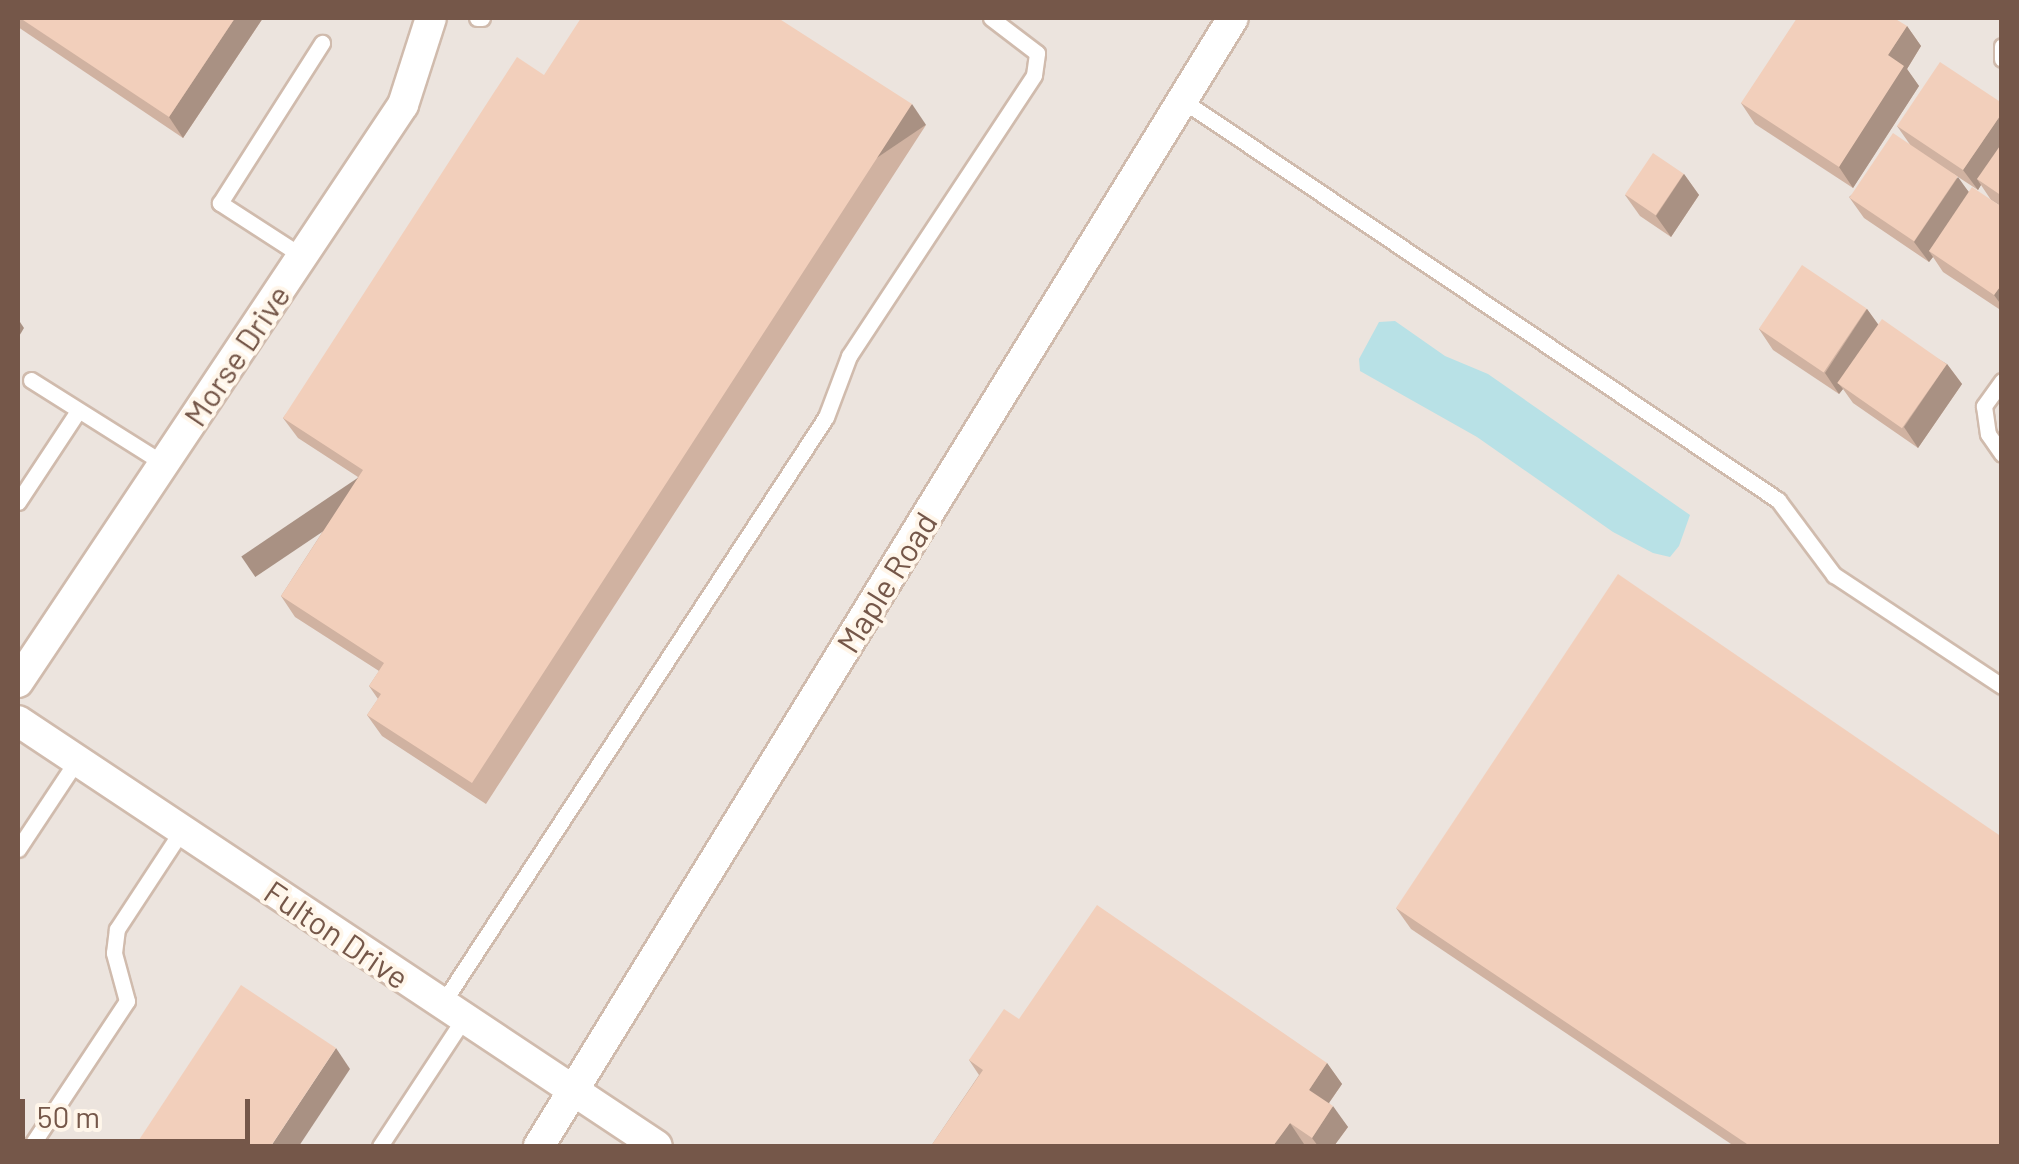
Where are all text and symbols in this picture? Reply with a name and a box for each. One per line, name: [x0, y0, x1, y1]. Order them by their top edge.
street label: Morse Drive: [175, 277, 297, 433]
street label: Maple Road: [828, 505, 944, 659]
street label: Fulton Drive: [258, 872, 416, 996]
scale bar: [25, 1079, 255, 1141]
text: 50 m: [37, 1098, 100, 1134]

